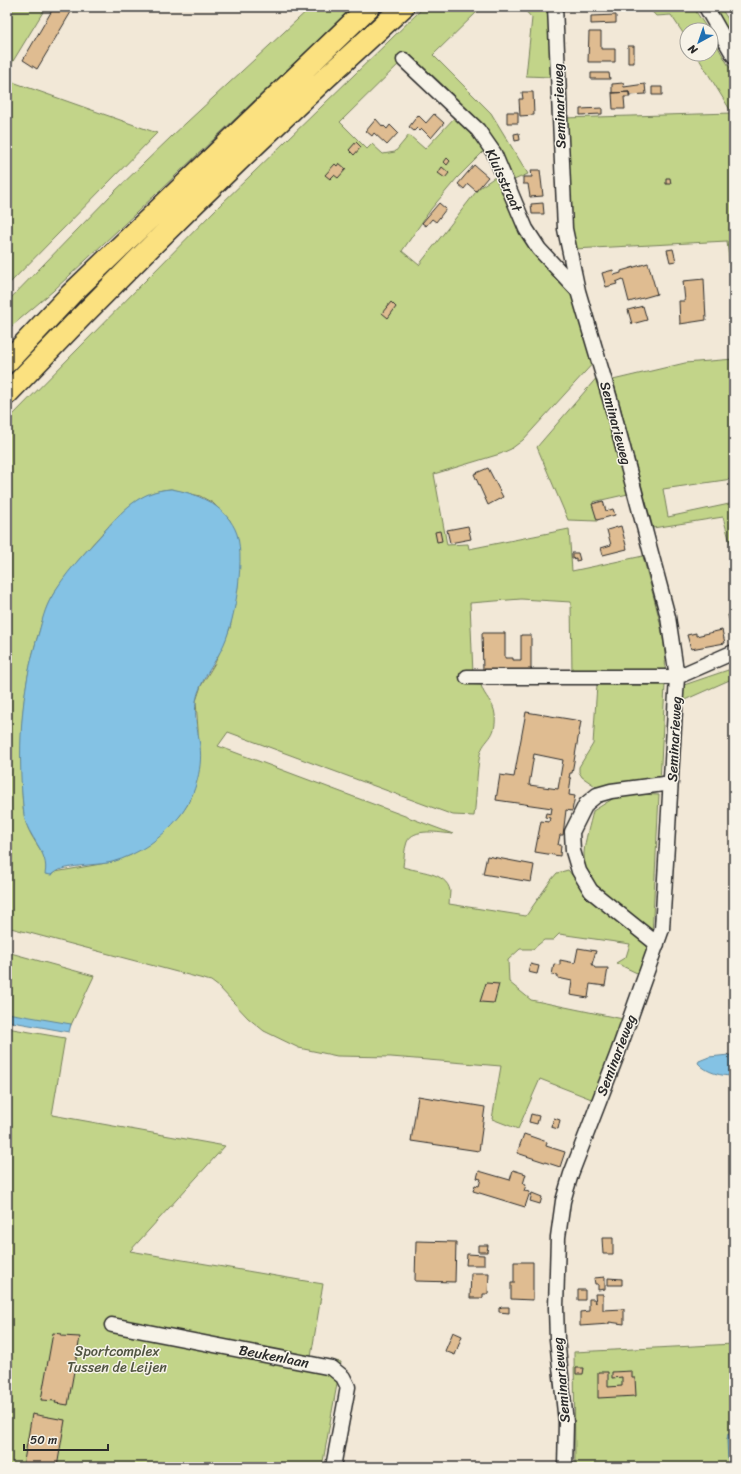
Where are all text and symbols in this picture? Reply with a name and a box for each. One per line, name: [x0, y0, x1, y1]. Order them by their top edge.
north arrow: [679, 22, 719, 62]
text: N: [684, 39, 703, 60]
street label: Seminarieweg: [546, 63, 573, 149]
street label: Kluisstraat: [478, 144, 530, 217]
street label: Seminarieweg: [592, 379, 639, 468]
street label: Seminarieweg: [660, 696, 689, 782]
street label: Seminarieweg: [589, 1011, 643, 1100]
street label: Seminarieweg: [545, 1336, 578, 1424]
street label: Beukenlaan: [237, 1337, 312, 1376]
park label: Sportcomplex Tussen de Leijen: [67, 1339, 167, 1380]
scale bar: [24, 1426, 108, 1452]
text: 50 m: [30, 1429, 57, 1451]

